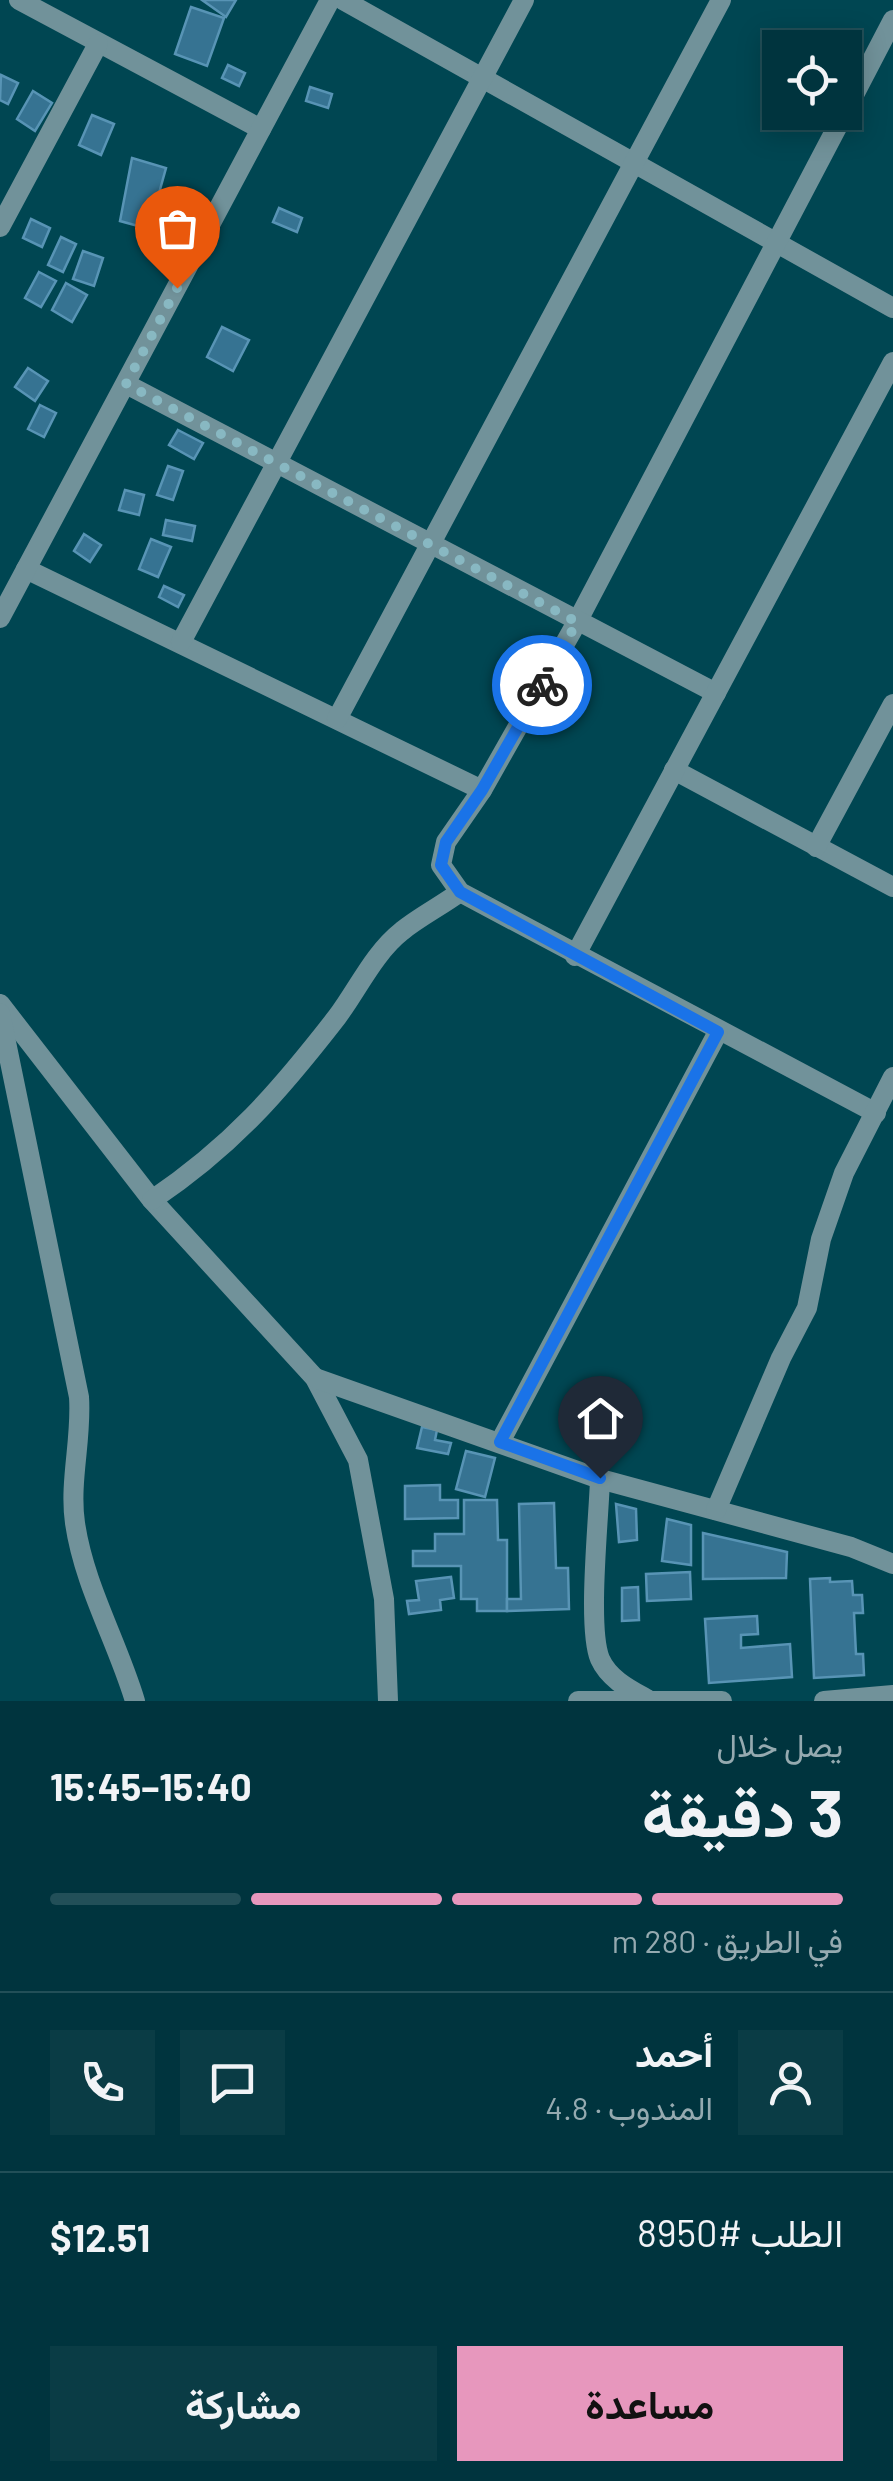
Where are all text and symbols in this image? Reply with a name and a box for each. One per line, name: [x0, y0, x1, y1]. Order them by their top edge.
map controls: [762, 30, 862, 130]
button: locate: [762, 30, 862, 130]
pin: [135, 186, 220, 289]
icon: bag: [150, 201, 205, 256]
courier: [492, 635, 592, 735]
icon: bike: [515, 658, 570, 713]
pin: [558, 1376, 643, 1479]
icon: home: [573, 1391, 628, 1446]
text: يصل خلال: [716, 1725, 843, 1763]
text: 15:40–15:45: [50, 1763, 252, 1809]
text: 3 دقيقة: [642, 1772, 843, 1850]
text: في الطريق · 280 m: [612, 1921, 843, 1959]
text: أحمد: [635, 2029, 713, 2075]
button: phone: [50, 2030, 155, 2135]
button: chat: [180, 2030, 285, 2135]
button: person: [738, 2030, 843, 2135]
text: المندوب · 4.8: [545, 2088, 713, 2126]
text: الطلب #8950: [637, 2209, 843, 2255]
text: $12.51: [50, 2214, 150, 2260]
button: مشاركة: [50, 2346, 437, 2461]
button: مساعدة: [457, 2346, 843, 2461]

